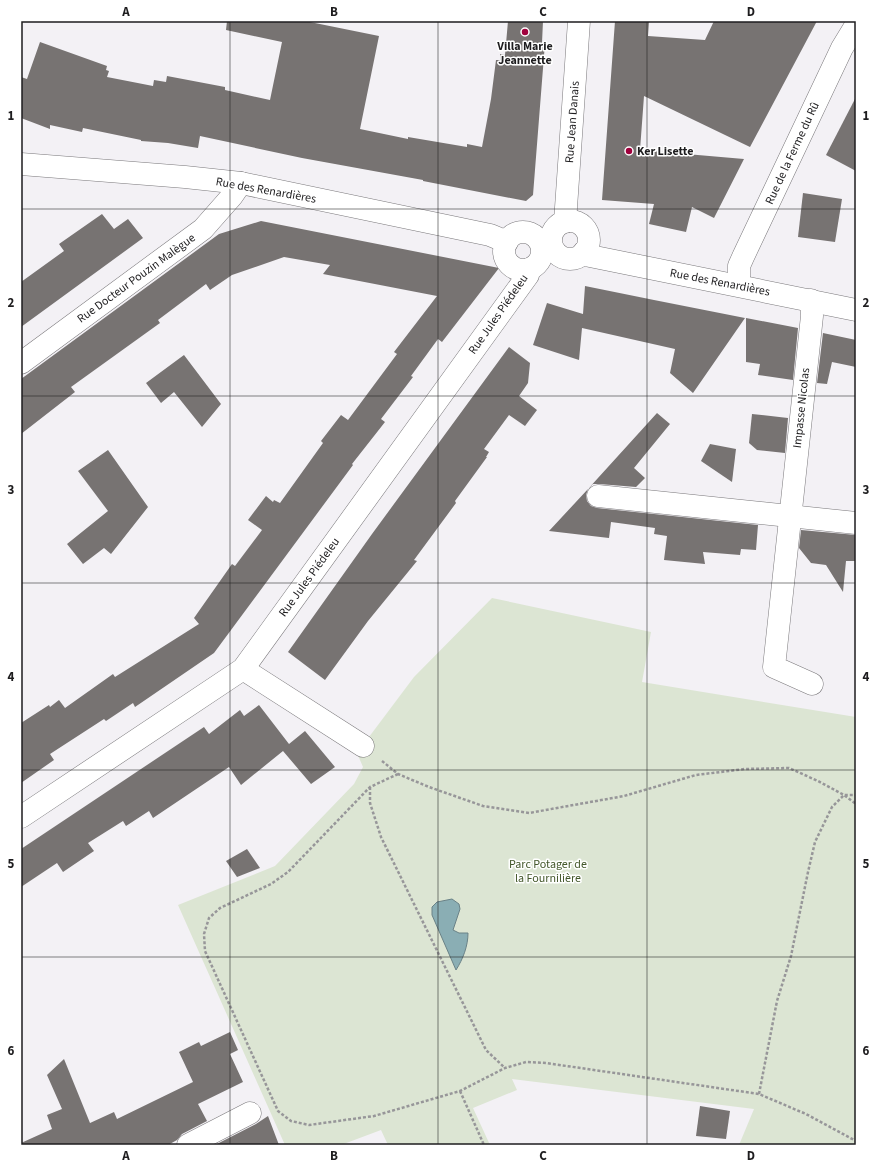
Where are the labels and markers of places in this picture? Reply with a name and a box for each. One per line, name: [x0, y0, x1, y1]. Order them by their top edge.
marker: Villa Marie Jeannette: [520, 27, 530, 37]
place label: Villa Marie Jeannette: [496, 38, 553, 69]
place label: Ker Lisette: [637, 143, 693, 160]
marker: Ker Lisette: [624, 146, 634, 156]

